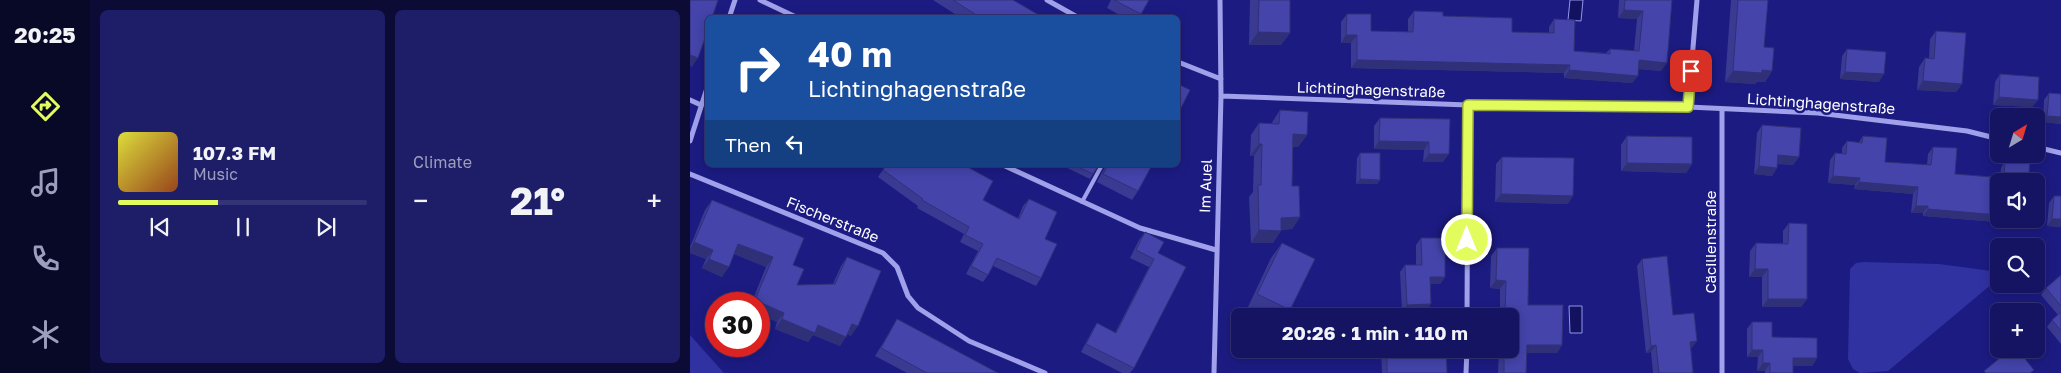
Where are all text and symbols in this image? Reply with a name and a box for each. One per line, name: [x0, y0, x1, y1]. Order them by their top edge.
text: 20:25: [14, 21, 76, 48]
text: 40 m: [808, 33, 892, 75]
icon: right: [725, 35, 790, 100]
pin: [1670, 50, 1712, 92]
icon: arrive: [1677, 57, 1705, 85]
text: Lichtinghagenstraße: [808, 75, 1026, 102]
street label: Lichtinghagenstraße: [1296, 77, 1446, 101]
icon: directions: [28, 89, 63, 124]
street label: Lichtinghagenstraße: [1746, 89, 1896, 117]
north arrow: [1990, 108, 2045, 162]
map controls: [1990, 108, 2045, 358]
icon: left: [781, 130, 809, 158]
text: Then: [725, 133, 771, 156]
text: 107.3 FM: [193, 141, 276, 164]
text: Climate: [413, 152, 472, 172]
street label: Im Auel: [1195, 158, 1215, 213]
text: Music: [193, 164, 238, 184]
icon: music: [28, 165, 63, 200]
button: sound: [1990, 173, 2045, 228]
text: 21°: [510, 178, 565, 223]
text: −: [413, 184, 428, 217]
text: +: [647, 184, 662, 217]
street label: Cäcilienstraße: [1701, 190, 1719, 294]
street label: Fischerstraße: [784, 192, 882, 246]
icon: previous: [146, 213, 174, 241]
icon: pause: [229, 213, 257, 241]
icon: next: [312, 213, 340, 241]
position arrow: [1440, 213, 1492, 265]
button: search: [1990, 238, 2045, 293]
icon: phone: [28, 241, 63, 276]
speed limit sign: 30: [705, 292, 770, 357]
button: +: [1990, 303, 2045, 358]
icon: climate: [28, 317, 63, 352]
text: 20:26 · 1 min · 110 m: [1282, 321, 1468, 344]

